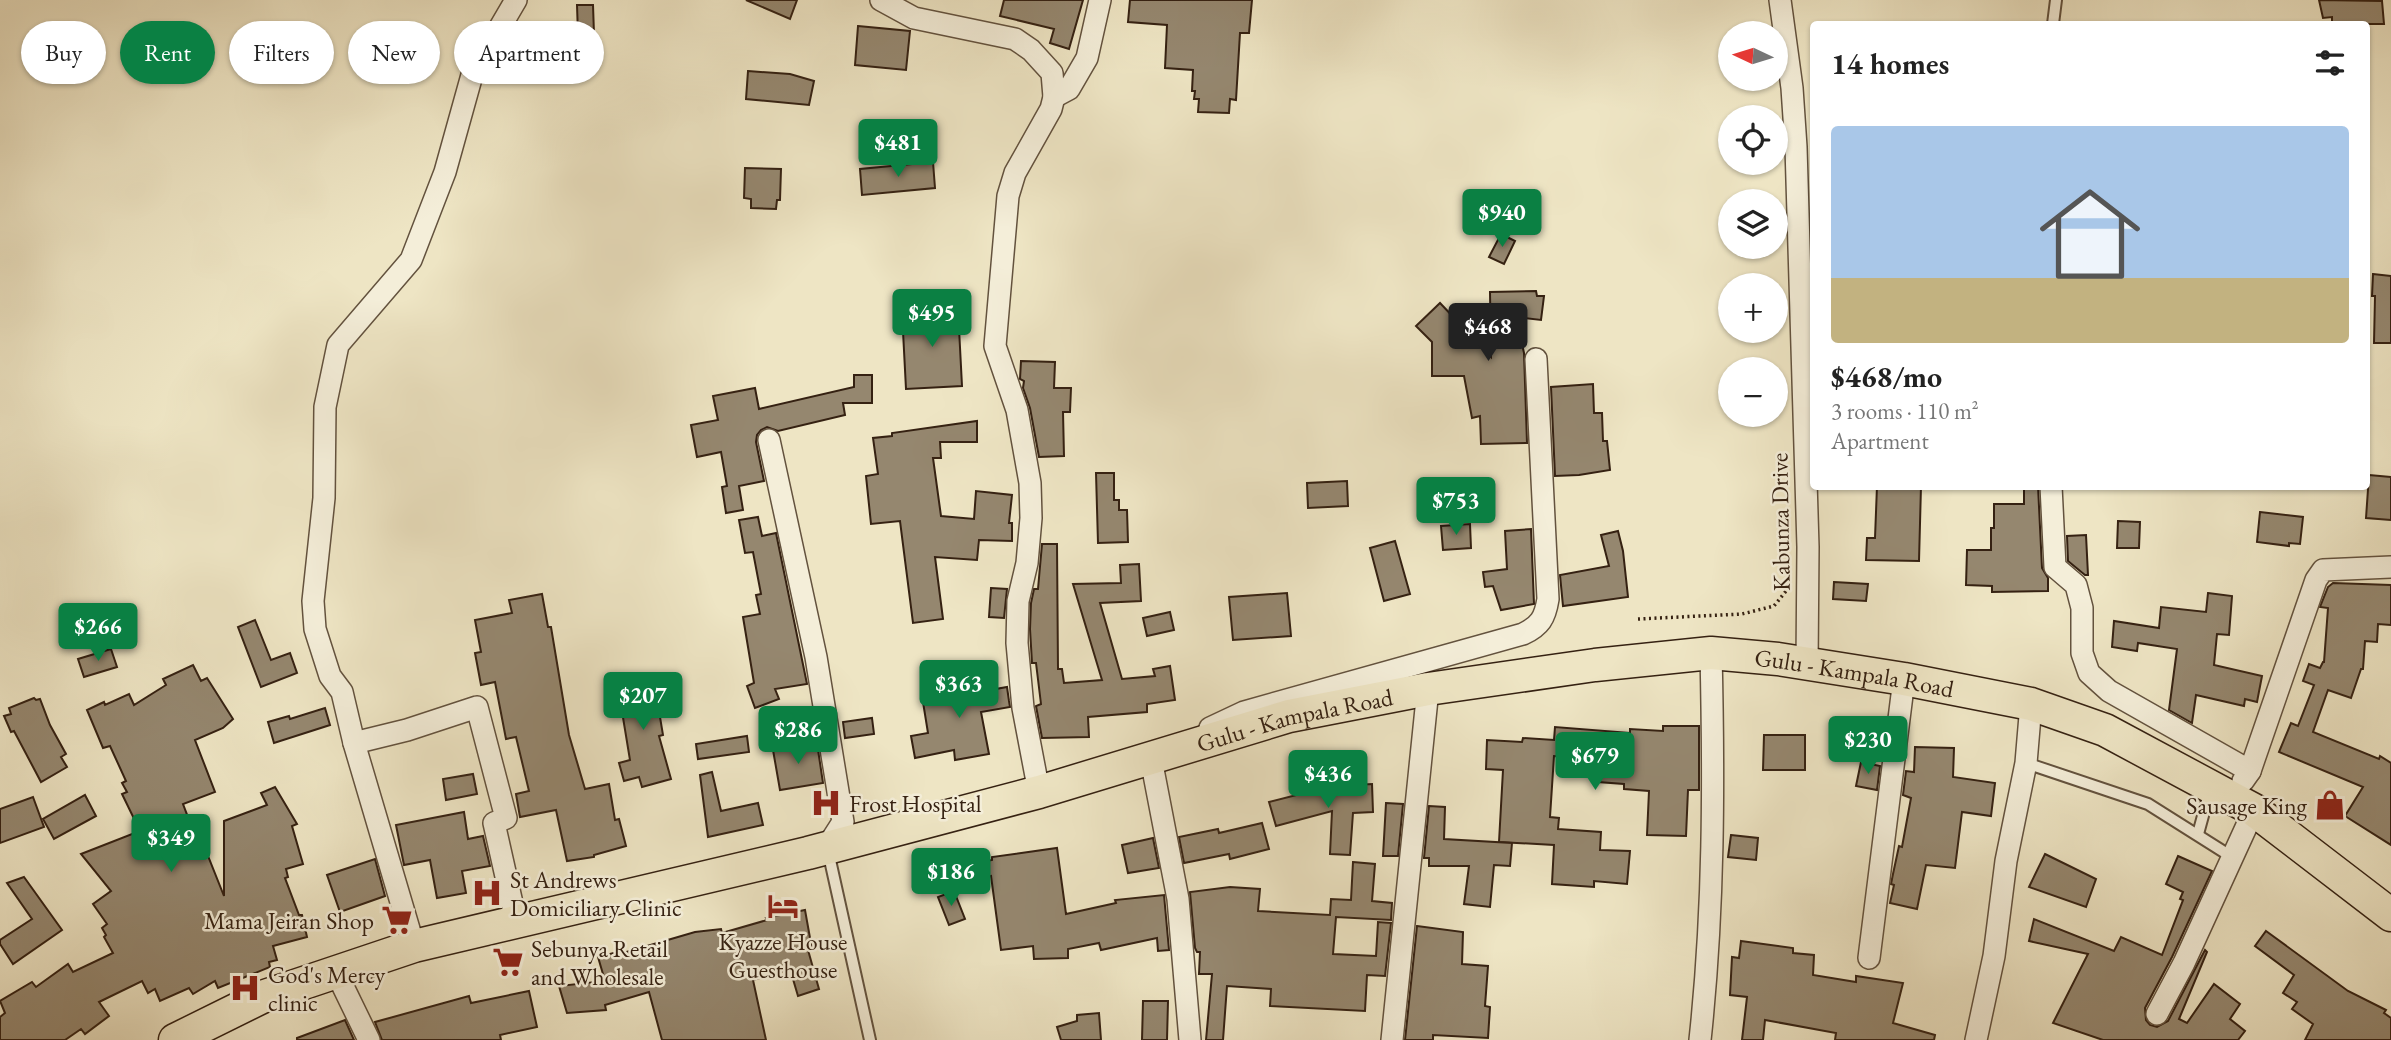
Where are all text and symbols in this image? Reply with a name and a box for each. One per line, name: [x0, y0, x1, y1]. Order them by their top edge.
chip: Buy: [21, 21, 106, 84]
chip: Rent: [120, 21, 215, 84]
chip: Filters: [229, 21, 334, 84]
chip: New: [348, 21, 440, 84]
chip: Apartment: [454, 21, 604, 84]
north arrow: [1718, 21, 1788, 91]
map controls: [1718, 21, 1788, 427]
text: 14 homes: [1831, 44, 1949, 83]
icon: filters: [2311, 44, 2349, 82]
button: locate: [1718, 105, 1788, 175]
pin: $481: [857, 120, 939, 179]
text: $481: [874, 127, 922, 157]
icon: home: [2027, 171, 2153, 297]
button: layers: [1718, 189, 1788, 259]
pin: $940: [1461, 190, 1543, 249]
text: $940: [1478, 197, 1526, 227]
button: +: [1718, 273, 1788, 343]
pin: $495: [891, 290, 973, 349]
text: $495: [908, 297, 956, 327]
pin: $468: [1447, 304, 1529, 363]
text: $468: [1464, 311, 1512, 341]
button: −: [1718, 357, 1788, 427]
text: $468/mo: [1831, 357, 1942, 396]
text: 3 rooms · 110 m²: [1831, 396, 1979, 426]
text: Apartment: [1831, 426, 1929, 456]
street label: Kabunza Drive: [1763, 453, 1797, 591]
pin: $753: [1415, 477, 1497, 537]
text: $753: [1432, 485, 1480, 515]
pin: $266: [57, 604, 139, 663]
text: $266: [74, 611, 122, 641]
street label: Gulu - Kampala Road: [1753, 641, 1957, 704]
pin: $363: [918, 660, 1000, 720]
text: $363: [935, 668, 983, 698]
pin: $207: [602, 672, 684, 732]
text: $207: [619, 680, 667, 710]
street label: Gulu - Kampala Road: [1193, 681, 1396, 759]
pin: $286: [757, 706, 839, 766]
text: $286: [774, 714, 822, 744]
pin: $230: [1827, 716, 1909, 776]
text: $230: [1844, 724, 1892, 754]
pin: $679: [1554, 732, 1636, 792]
text: $679: [1571, 740, 1619, 770]
pin: $436: [1287, 750, 1369, 810]
text: $436: [1304, 758, 1352, 788]
hospital icon: Frost Hospital: [809, 786, 843, 820]
place label: Frost Hospital: [849, 788, 982, 819]
shop icon: Sausage King: [2313, 788, 2347, 822]
place label: Sausage King: [2186, 790, 2308, 821]
pin: $349: [130, 814, 212, 874]
text: $349: [147, 822, 195, 852]
pin: $186: [910, 848, 992, 908]
text: $186: [927, 856, 975, 886]
place label: St Andrews Domiciliary Clinic: [510, 864, 682, 923]
hospital icon: St Andrews Domiciliary Clinic: [470, 876, 504, 910]
hotel icon: Kyazze House Guesthouse: [766, 889, 800, 923]
supermarket icon: Mama Jeiran Shop: [380, 903, 414, 937]
place label: Mama Jeiran Shop: [204, 905, 374, 936]
place label: Kyazze House Guesthouse: [719, 926, 847, 985]
place label: Sebunya Retail and Wholesale: [531, 933, 668, 992]
supermarket icon: Sebunya Retail and Wholesale: [491, 945, 525, 979]
place label: God's Mercy clinic: [268, 959, 386, 1018]
hospital icon: God's Mercy clinic: [228, 971, 262, 1005]

